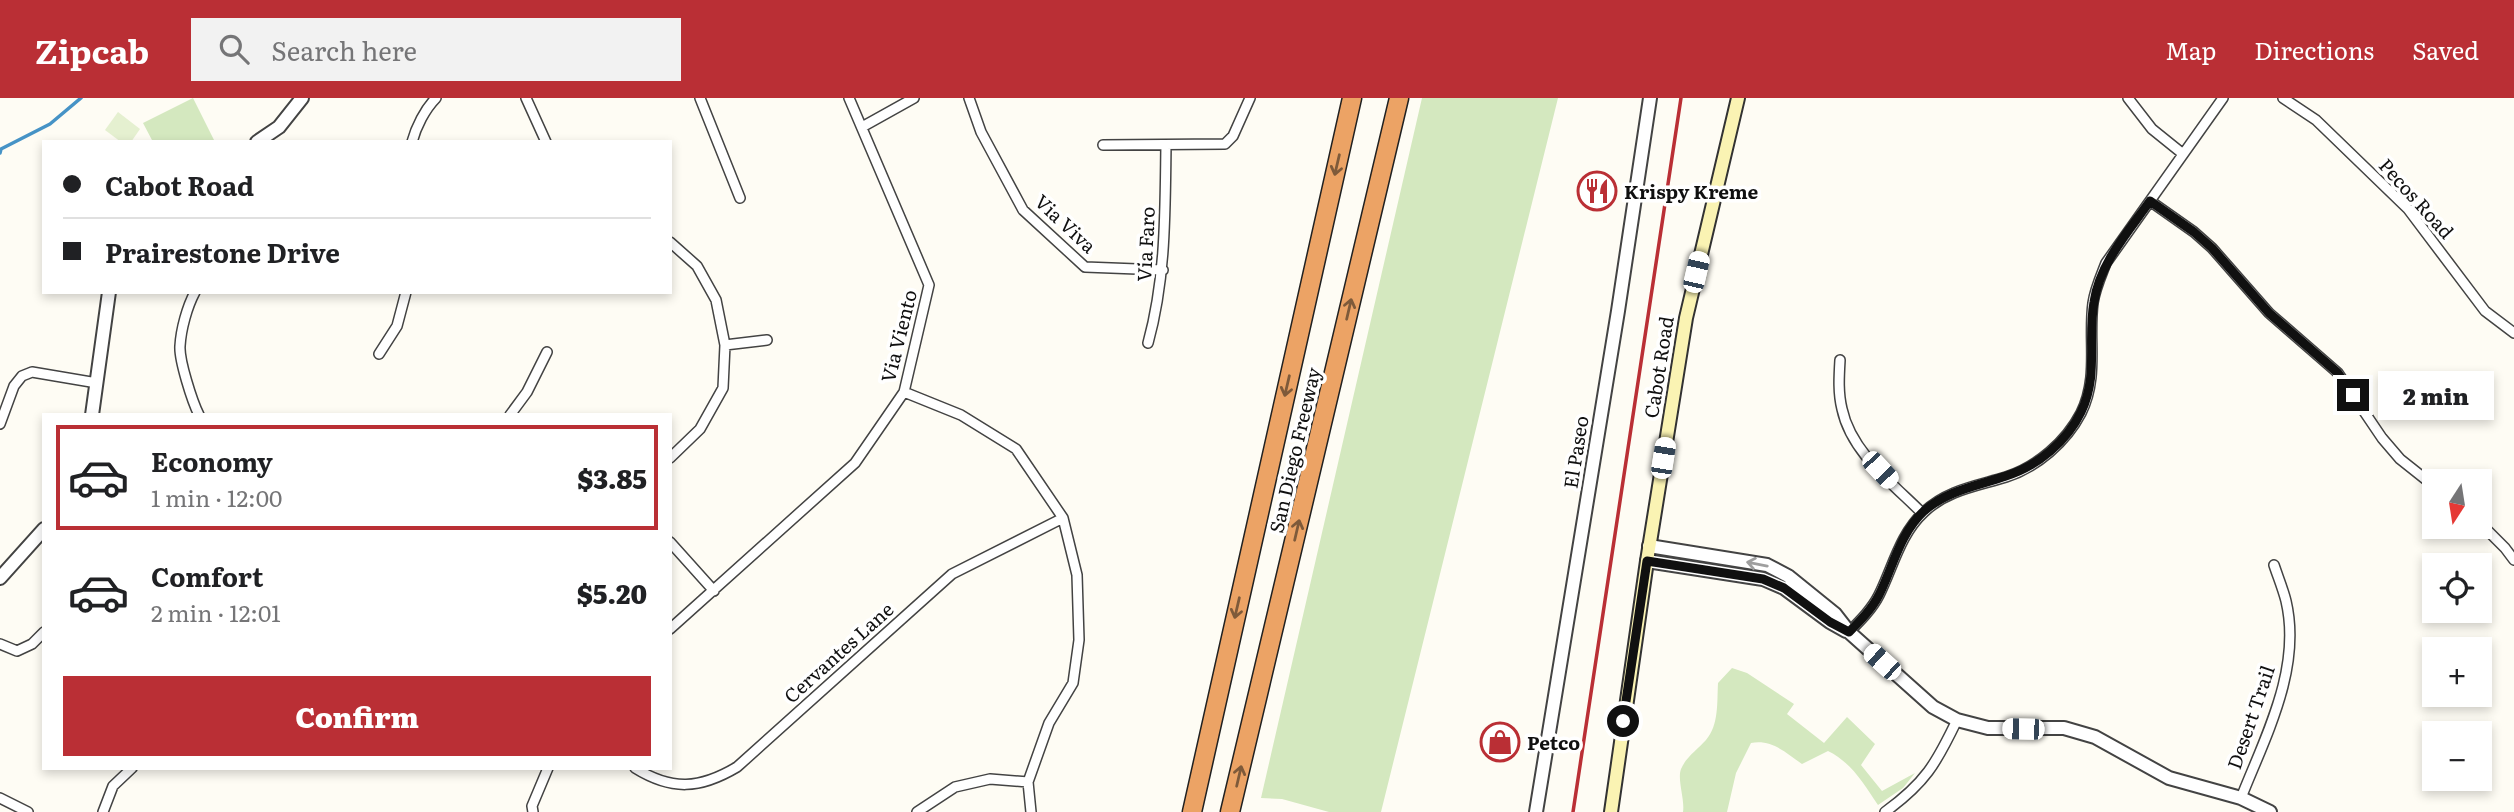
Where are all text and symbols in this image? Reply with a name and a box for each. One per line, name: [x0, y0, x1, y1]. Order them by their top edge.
search box: [191, 18, 681, 81]
text: Zipcab: [35, 25, 149, 74]
icon: search: [215, 30, 253, 68]
text: Search here: [271, 30, 417, 69]
text: Map: [2165, 32, 2216, 67]
text: Directions: [2254, 32, 2374, 67]
text: Saved: [2412, 32, 2479, 67]
street label: Pecos Road: [2373, 151, 2461, 245]
one-way arrow: [1330, 153, 1344, 176]
text: Cabot Road: [105, 165, 254, 204]
restaurant icon: Krispy Kreme: [1576, 170, 1618, 212]
place label: Krispy Kreme: [1624, 177, 1759, 205]
street label: Via Viva: [1029, 187, 1103, 259]
street label: Via Faro: [1129, 206, 1161, 282]
text: Prairestone Drive: [105, 232, 340, 271]
car: [1682, 249, 1711, 295]
street label: Via Viento: [873, 287, 923, 385]
one-way arrow: [1343, 298, 1356, 321]
street label: Cabot Road: [1636, 314, 1680, 420]
street label: San Diego Freeway: [1261, 364, 1327, 536]
callout: 2 min: [2378, 370, 2493, 420]
one-way arrow: [1280, 375, 1293, 397]
text: 2 min: [2403, 378, 2469, 412]
route end: [2337, 379, 2369, 411]
street label: El Paseo: [1555, 414, 1595, 490]
car: [1650, 436, 1677, 480]
text: Economy: [151, 441, 273, 480]
icon: car: [67, 446, 130, 509]
car: [1858, 447, 1903, 493]
text: $3.85: [577, 458, 647, 497]
north arrow: [2422, 469, 2492, 539]
map controls: [2422, 469, 2492, 791]
text: 1 min · 12:00: [151, 480, 282, 514]
one-way arrow: [1291, 519, 1304, 542]
button: locate: [2422, 553, 2492, 623]
text: Comfort: [151, 556, 263, 595]
one-way arrow: [1746, 557, 1769, 570]
icon: car: [67, 561, 130, 624]
text: $5.20: [577, 573, 647, 612]
text: 2 min · 12:01: [151, 595, 281, 629]
street label: Cervantes Lane: [777, 595, 899, 709]
one-way arrow: [1230, 596, 1243, 619]
button: +: [2422, 637, 2492, 707]
car: [1860, 640, 1905, 684]
street label: Desert Trail: [2219, 661, 2281, 773]
button: Confirm: [63, 676, 651, 756]
route start: [1607, 705, 1639, 737]
car: [2002, 718, 2045, 740]
shop icon: Petco: [1479, 721, 1521, 763]
button: −: [2422, 721, 2492, 791]
place label: Petco: [1527, 728, 1580, 756]
one-way arrow: [1233, 765, 1246, 788]

